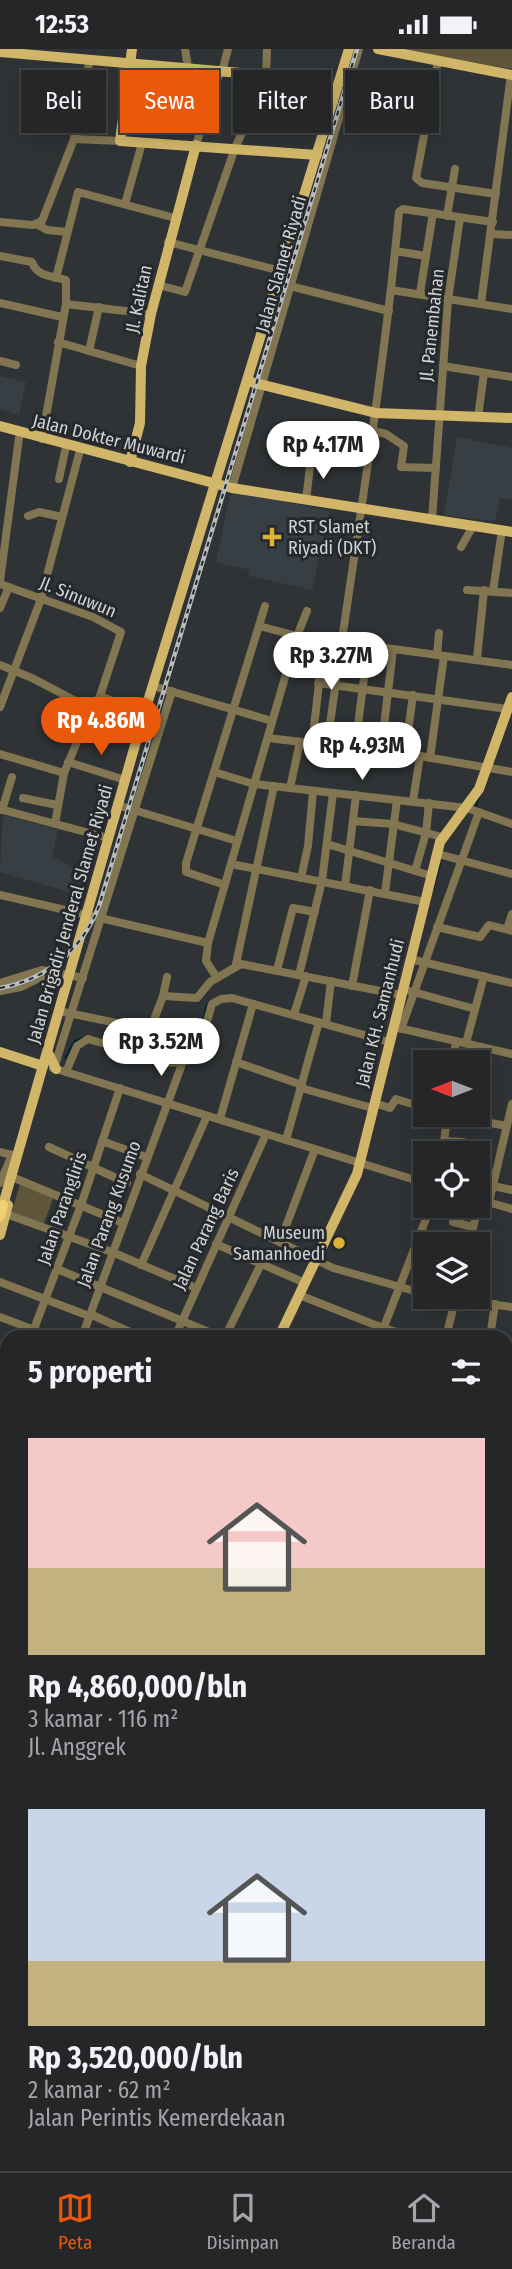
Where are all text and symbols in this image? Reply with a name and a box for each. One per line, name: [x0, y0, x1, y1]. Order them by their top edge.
text: 12:53: [35, 9, 89, 40]
chip: Beli: [21, 70, 106, 133]
chip: Sewa: [120, 70, 219, 133]
chip: Filter: [233, 70, 331, 133]
chip: Baru: [345, 70, 439, 133]
street label: Jalan Slamet Riyadi: [251, 193, 311, 335]
street label: Jl. Kalitan: [121, 263, 157, 335]
street label: Jl. Panembahan: [415, 267, 449, 383]
street label: Jalan Dokter Muwardi: [30, 409, 188, 469]
pin: Rp 4.17M: [251, 421, 395, 481]
text: Rp 4.17M: [282, 430, 364, 458]
place label: RST Slamet Riyadi (DKT): [288, 516, 376, 559]
marker: RST Slamet Riyadi (DKT): [262, 527, 282, 547]
street label: Jl. Sinuwun: [36, 572, 120, 622]
pin: Rp 3.27M: [259, 633, 403, 692]
text: Rp 3.27M: [289, 641, 373, 669]
pin: Rp 4.86M: [29, 697, 173, 757]
text: Rp 4.86M: [57, 706, 145, 734]
pin: Rp 4.93M: [290, 723, 434, 782]
text: Rp 4.93M: [319, 731, 405, 759]
street label: Jalan Brigadir Jenderal Slamet Riyadi: [22, 782, 118, 1046]
street label: Jalan KH. Samanhudi: [351, 936, 409, 1090]
pin: Rp 3.52M: [89, 1019, 233, 1078]
text: Rp 3.52M: [119, 1027, 203, 1055]
north arrow: [413, 1050, 490, 1127]
map controls: [413, 1050, 490, 1309]
street label: Jalan Parang Kusumo: [72, 1138, 146, 1290]
button: locate: [413, 1141, 490, 1218]
street label: Jalan Parangliris: [32, 1148, 92, 1268]
street label: Jalan Parang Baris: [168, 1164, 244, 1293]
place label: Museum Samanhoedi: [233, 1222, 325, 1265]
button: layers: [413, 1232, 490, 1309]
marker: Museum Samanhoedi: [331, 1235, 347, 1251]
icon: filters: [447, 1353, 485, 1391]
text: 5 properti: [28, 1354, 152, 1390]
icon: home: [194, 1484, 320, 1610]
text: Rp 4,860,000/bln: [28, 1669, 247, 1705]
text: 3 kamar · 116 m²: [28, 1705, 178, 1733]
text: Jl. Anggrek: [28, 1733, 126, 1761]
icon: home: [194, 1855, 320, 1981]
text: Rp 3,520,000/bln: [28, 2040, 243, 2076]
text: 2 kamar · 62 m²: [28, 2076, 171, 2104]
text: Jalan Perintis Kemerdekaan: [28, 2104, 286, 2132]
tab: Peta: [56, 2189, 94, 2254]
tab: Disimpan: [206, 2189, 279, 2254]
tab: Beranda: [391, 2189, 456, 2254]

